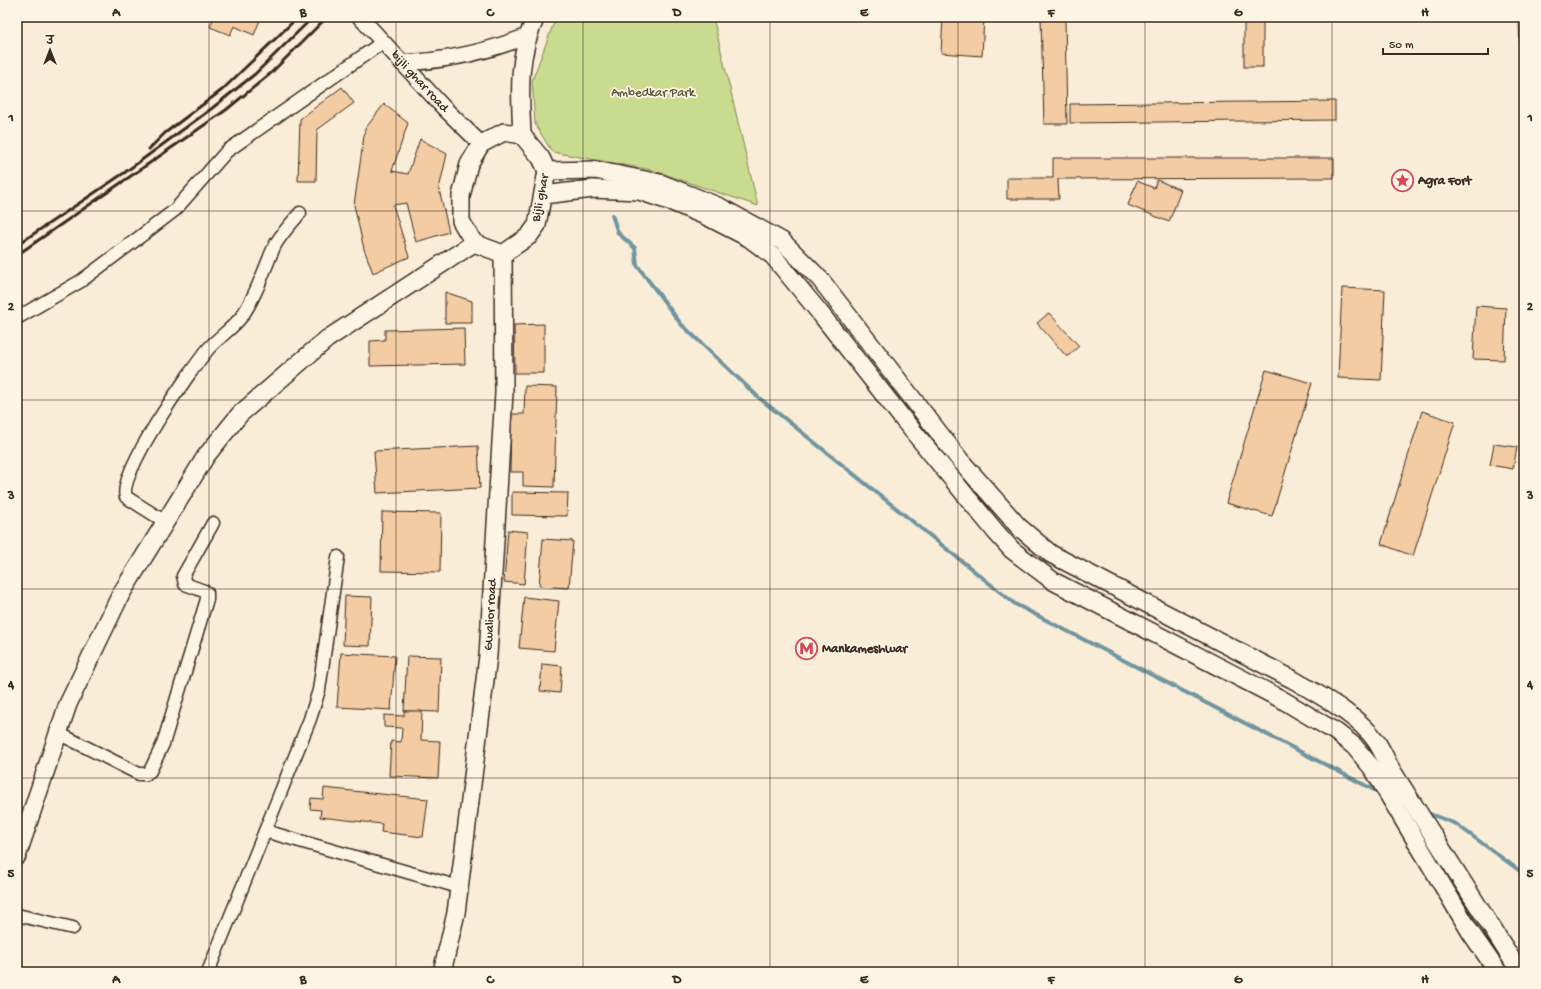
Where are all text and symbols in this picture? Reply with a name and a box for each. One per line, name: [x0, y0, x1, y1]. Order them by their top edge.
text: A: [111, 6, 121, 21]
text: B: [299, 6, 308, 21]
text: C: [485, 6, 495, 21]
text: D: [672, 6, 682, 21]
text: E: [860, 6, 869, 21]
text: F: [1047, 6, 1056, 21]
text: G: [1234, 6, 1243, 21]
text: H: [1421, 6, 1429, 21]
north arrow: [30, 30, 70, 70]
scale bar: [1383, 30, 1488, 56]
text: उ: [45, 35, 55, 48]
text: 50 m: [1389, 39, 1414, 53]
street label: bijli ghar road: [388, 48, 452, 116]
park label: Ambedkar Park: [611, 86, 696, 101]
text: 1: [7, 111, 14, 126]
text: 1: [1526, 111, 1533, 126]
place icon: Agra Fort: [1389, 168, 1415, 194]
street label: Bijli ghar: [529, 172, 553, 224]
place label: Agra Fort: [1417, 174, 1473, 189]
text: 2: [8, 300, 15, 315]
text: 2: [1527, 300, 1534, 315]
text: 3: [7, 489, 15, 504]
text: 3: [1526, 489, 1534, 504]
street label: Gwalior road: [481, 577, 500, 651]
metro station icon: Mankameshwar: [794, 636, 820, 662]
place label: Mankameshwar: [822, 642, 908, 657]
text: 4: [7, 678, 15, 693]
text: 4: [1526, 678, 1534, 693]
text: 5: [8, 867, 15, 882]
text: 5: [1527, 867, 1534, 882]
text: A: [111, 973, 121, 988]
text: B: [299, 973, 308, 988]
text: C: [485, 973, 495, 988]
text: D: [672, 973, 682, 988]
text: E: [860, 973, 869, 988]
text: F: [1047, 973, 1056, 988]
text: G: [1234, 973, 1243, 988]
text: H: [1421, 973, 1429, 988]

